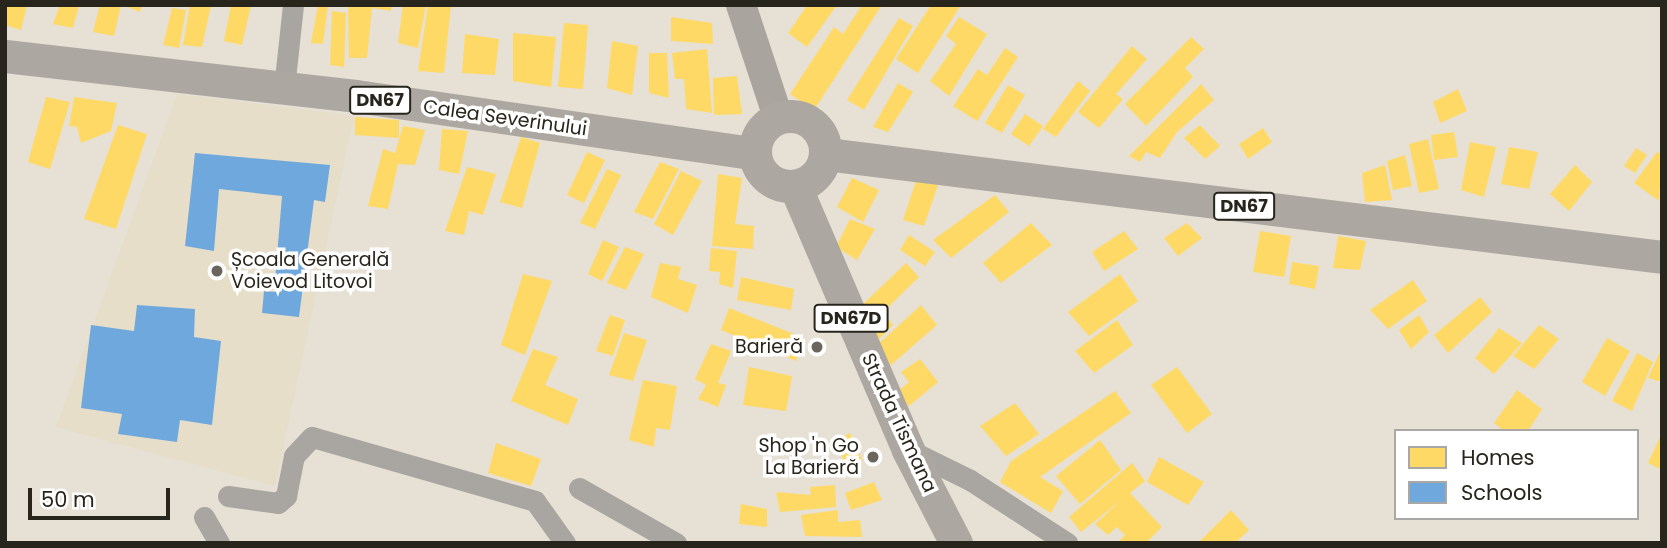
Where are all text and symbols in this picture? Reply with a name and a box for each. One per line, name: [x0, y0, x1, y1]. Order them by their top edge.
road number: DN67: [348, 86, 412, 114]
street label: Calea Severinului: [422, 95, 588, 141]
road number: DN67: [1212, 191, 1276, 220]
place label: Școala Generală Voievod Litovoi: [231, 249, 389, 293]
marker: Școala Generală Voievod Litovoi: [209, 263, 225, 279]
road number: DN67D: [812, 304, 890, 332]
place label: Barieră: [735, 336, 803, 358]
marker: Barieră: [809, 339, 825, 355]
street label: Strada Tismana: [857, 350, 941, 496]
legend: [1394, 429, 1639, 520]
place label: Shop 'n Go La Barieră: [758, 435, 859, 479]
text: Homes: [1461, 443, 1535, 472]
marker: Shop 'n Go La Barieră: [865, 449, 881, 465]
scale bar: [32, 475, 173, 518]
text: Schools: [1461, 478, 1543, 507]
text: 50 m: [41, 485, 95, 514]

